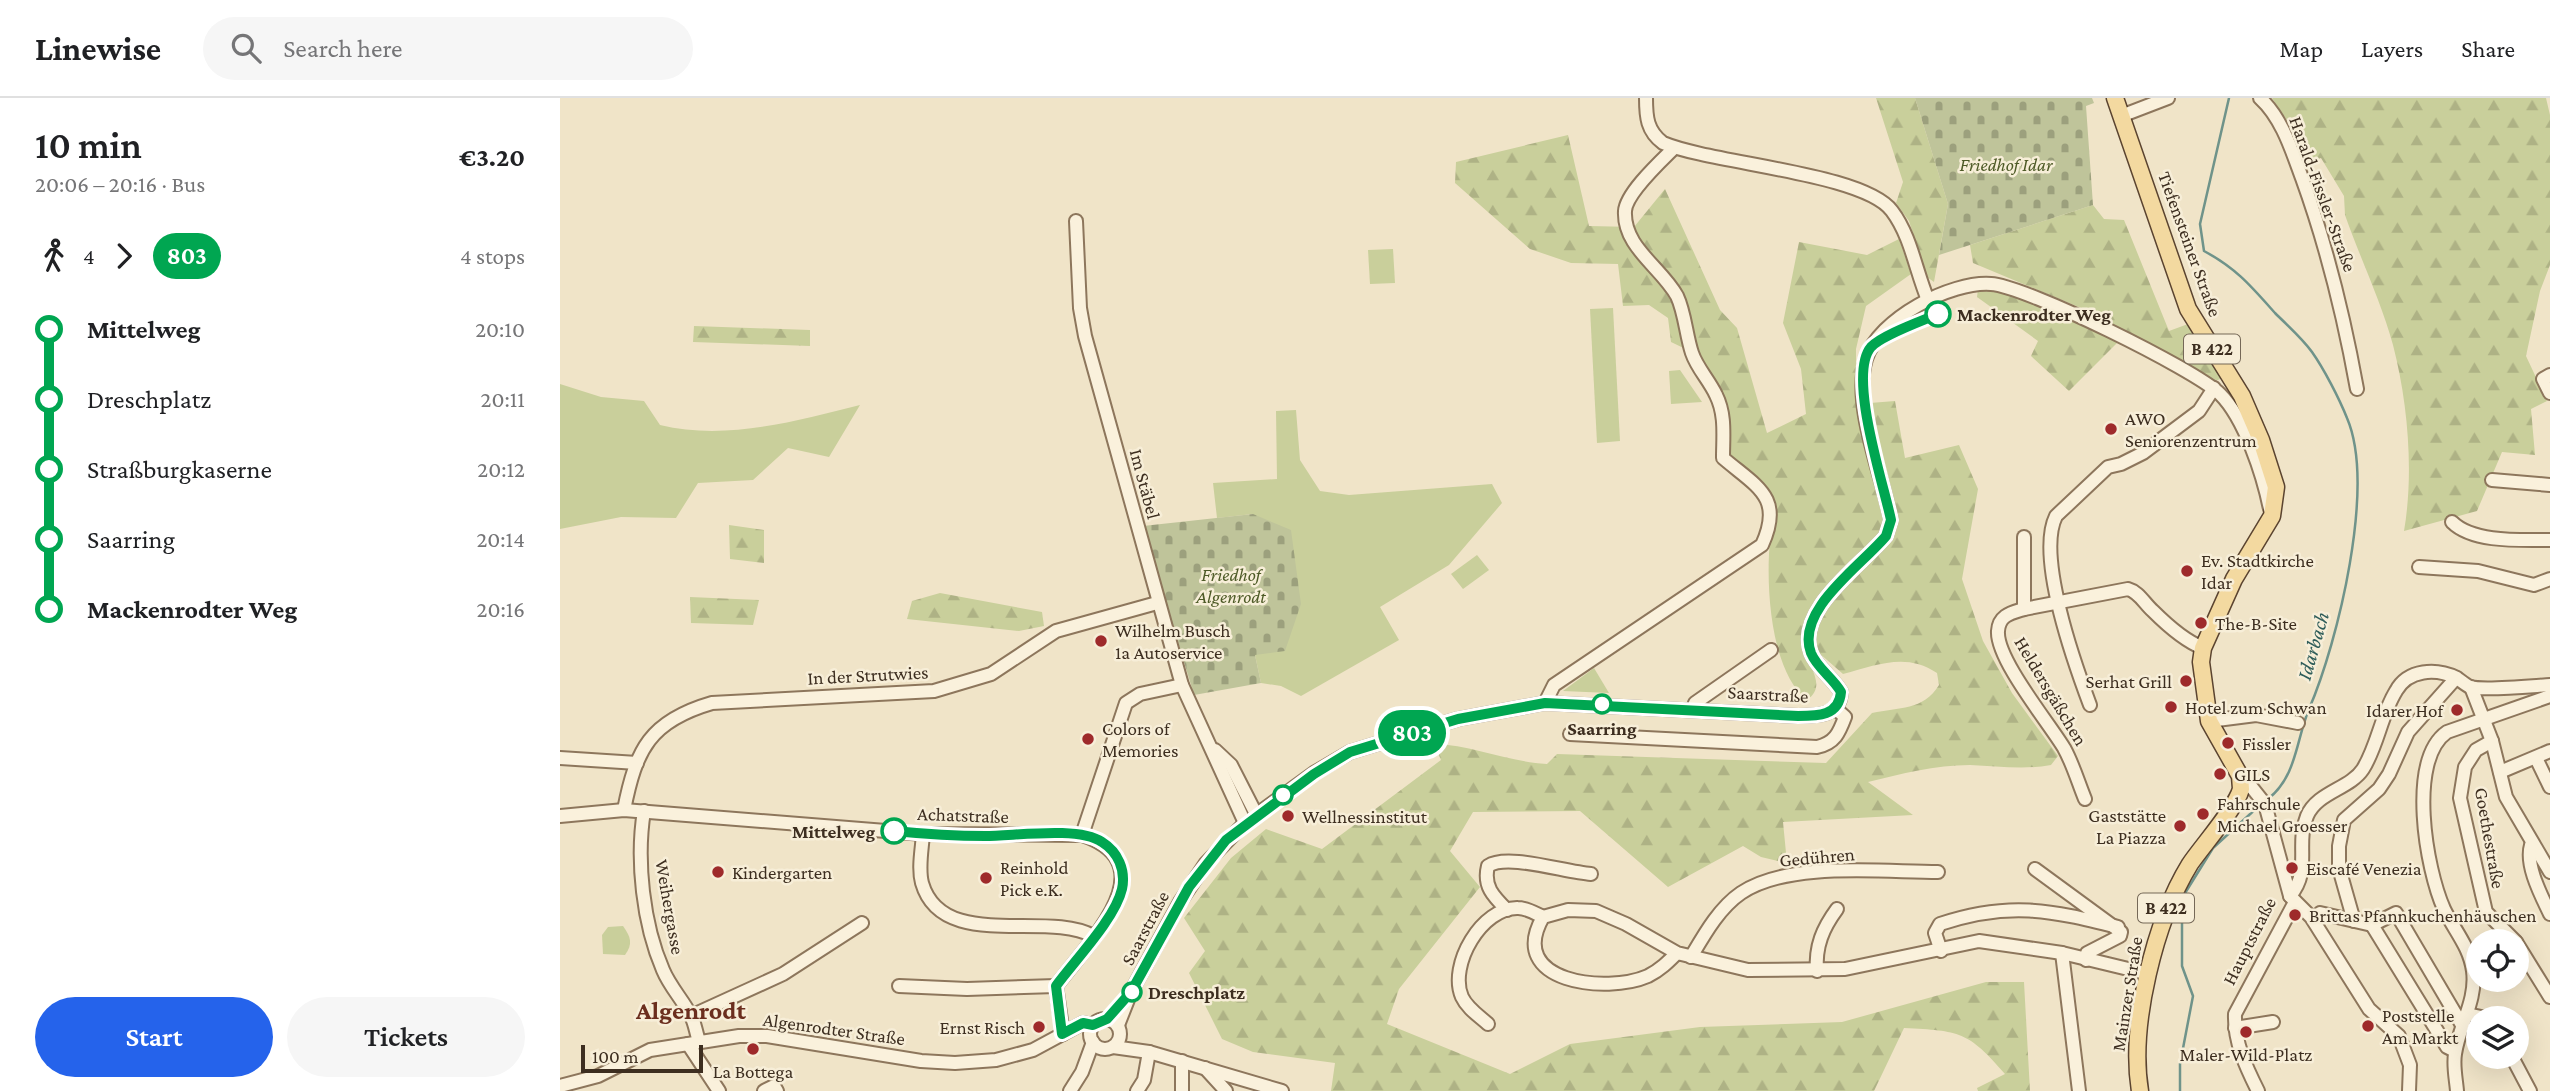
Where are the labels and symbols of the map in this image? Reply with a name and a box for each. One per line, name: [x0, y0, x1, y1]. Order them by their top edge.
street label: Harald-Fissler-Straße: [2285, 113, 2361, 275]
park label: Friedhof Idar: [1959, 154, 2054, 175]
street label: Tiefensteiner Straße: [2154, 169, 2226, 319]
marker: Mackenrodter Weg: [1925, 301, 1951, 327]
place label: Mackenrodter Weg: [1957, 304, 2111, 325]
road number: B 422: [2184, 334, 2240, 363]
place label: AWO Seniorenzentrum: [2125, 408, 2257, 451]
marker: AWO Seniorenzentrum: [2103, 421, 2119, 437]
street label: Im Stäbel: [1126, 447, 1164, 521]
place label: Ev. Stadtkirche Idar: [2201, 550, 2314, 593]
marker: Ev. Stadtkirche Idar: [2179, 563, 2195, 579]
park label: Friedhof Algenrodt: [1195, 564, 1266, 607]
water label: Idarbach: [2292, 609, 2334, 683]
place label: The-B-Site: [2215, 613, 2297, 634]
marker: The-B-Site: [2193, 615, 2209, 631]
place label: Wilhelm Busch 1a Autoservice: [1115, 620, 1230, 663]
marker: Wilhelm Busch 1a Autoservice: [1093, 633, 1109, 649]
street label: Heldersgäßchen: [2010, 633, 2092, 749]
street label: In der Strutwies: [807, 661, 929, 689]
place label: Serhat Grill: [2086, 671, 2172, 692]
marker: Serhat Grill: [2178, 673, 2194, 689]
street label: Saarstraße: [1727, 681, 1809, 707]
marker: Saarring: [1592, 694, 1612, 714]
place label: Hotel zum Schwan: [2185, 697, 2327, 718]
marker: Hotel zum Schwan: [2163, 699, 2179, 715]
place label: Idarer Hof: [2366, 700, 2444, 721]
marker: Idarer Hof: [2449, 702, 2465, 718]
line badge: 803: [1372, 710, 1452, 756]
place label: Colors of Memories: [1102, 718, 1178, 761]
place label: Saarring: [1567, 718, 1637, 739]
marker: Colors of Memories: [1080, 731, 1096, 747]
place label: Fissler: [2242, 733, 2291, 754]
marker: Fissler: [2220, 735, 2236, 751]
place label: GILS: [2234, 764, 2270, 785]
marker: GILS: [2212, 766, 2228, 782]
unlabelled marker: [1273, 785, 1293, 805]
street label: Goethestraße: [2471, 786, 2509, 890]
place label: Fahrschule Michael Groesser: [2217, 793, 2348, 836]
street label: Achatstraße: [917, 803, 1009, 827]
place label: Gaststätte La Piazza: [2088, 805, 2166, 848]
place label: Wellnessinstitut: [1302, 806, 1428, 827]
marker: Fahrschule Michael Groesser: [2195, 806, 2211, 822]
marker: Wellnessinstitut: [1280, 808, 1296, 824]
marker: Mittelweg: [881, 818, 907, 844]
marker: Gaststätte La Piazza: [2172, 818, 2188, 834]
place label: Mittelweg: [792, 821, 875, 842]
street label: Gedühren: [1778, 843, 1856, 871]
place label: Reinhold Pick e.K.: [1000, 857, 1068, 900]
street label: Weihergasse: [651, 858, 689, 956]
place label: Eiscafé Venezia: [2306, 858, 2422, 879]
marker: Eiscafé Venezia: [2284, 860, 2300, 876]
place label: Kindergarten: [732, 862, 832, 883]
marker: Kindergarten: [710, 864, 726, 880]
marker: Reinhold Pick e.K.: [978, 870, 994, 886]
street label: Saarstraße: [1117, 887, 1173, 969]
road number: B 422: [2138, 894, 2194, 922]
street label: Hauptstraße: [2218, 894, 2280, 988]
place label: Brittas Pfannkuchenhäuschen: [2309, 905, 2536, 926]
marker: Brittas Pfannkuchenhäuschen: [2287, 907, 2303, 923]
street label: Mainzer Straße: [2108, 935, 2146, 1053]
marker: Dreschplatz: [1122, 982, 1142, 1002]
place label: Dreschplatz: [1148, 982, 1245, 1003]
district label: Algenrodt: [635, 996, 747, 1025]
place label: Poststelle Am Markt: [2382, 1005, 2459, 1048]
street label: Algenrodter Straße: [762, 1009, 906, 1049]
place label: Ernst Risch: [939, 1017, 1025, 1038]
marker: Poststelle Am Markt: [2360, 1018, 2376, 1034]
marker: Ernst Risch: [1031, 1019, 1047, 1035]
marker: Maler-Wild-Platz: [2238, 1024, 2254, 1040]
marker: La Bottega: [745, 1041, 761, 1057]
scale bar: [581, 1042, 704, 1074]
place label: Maler-Wild-Platz: [2180, 1044, 2312, 1065]
place label: La Bottega: [713, 1061, 793, 1082]

